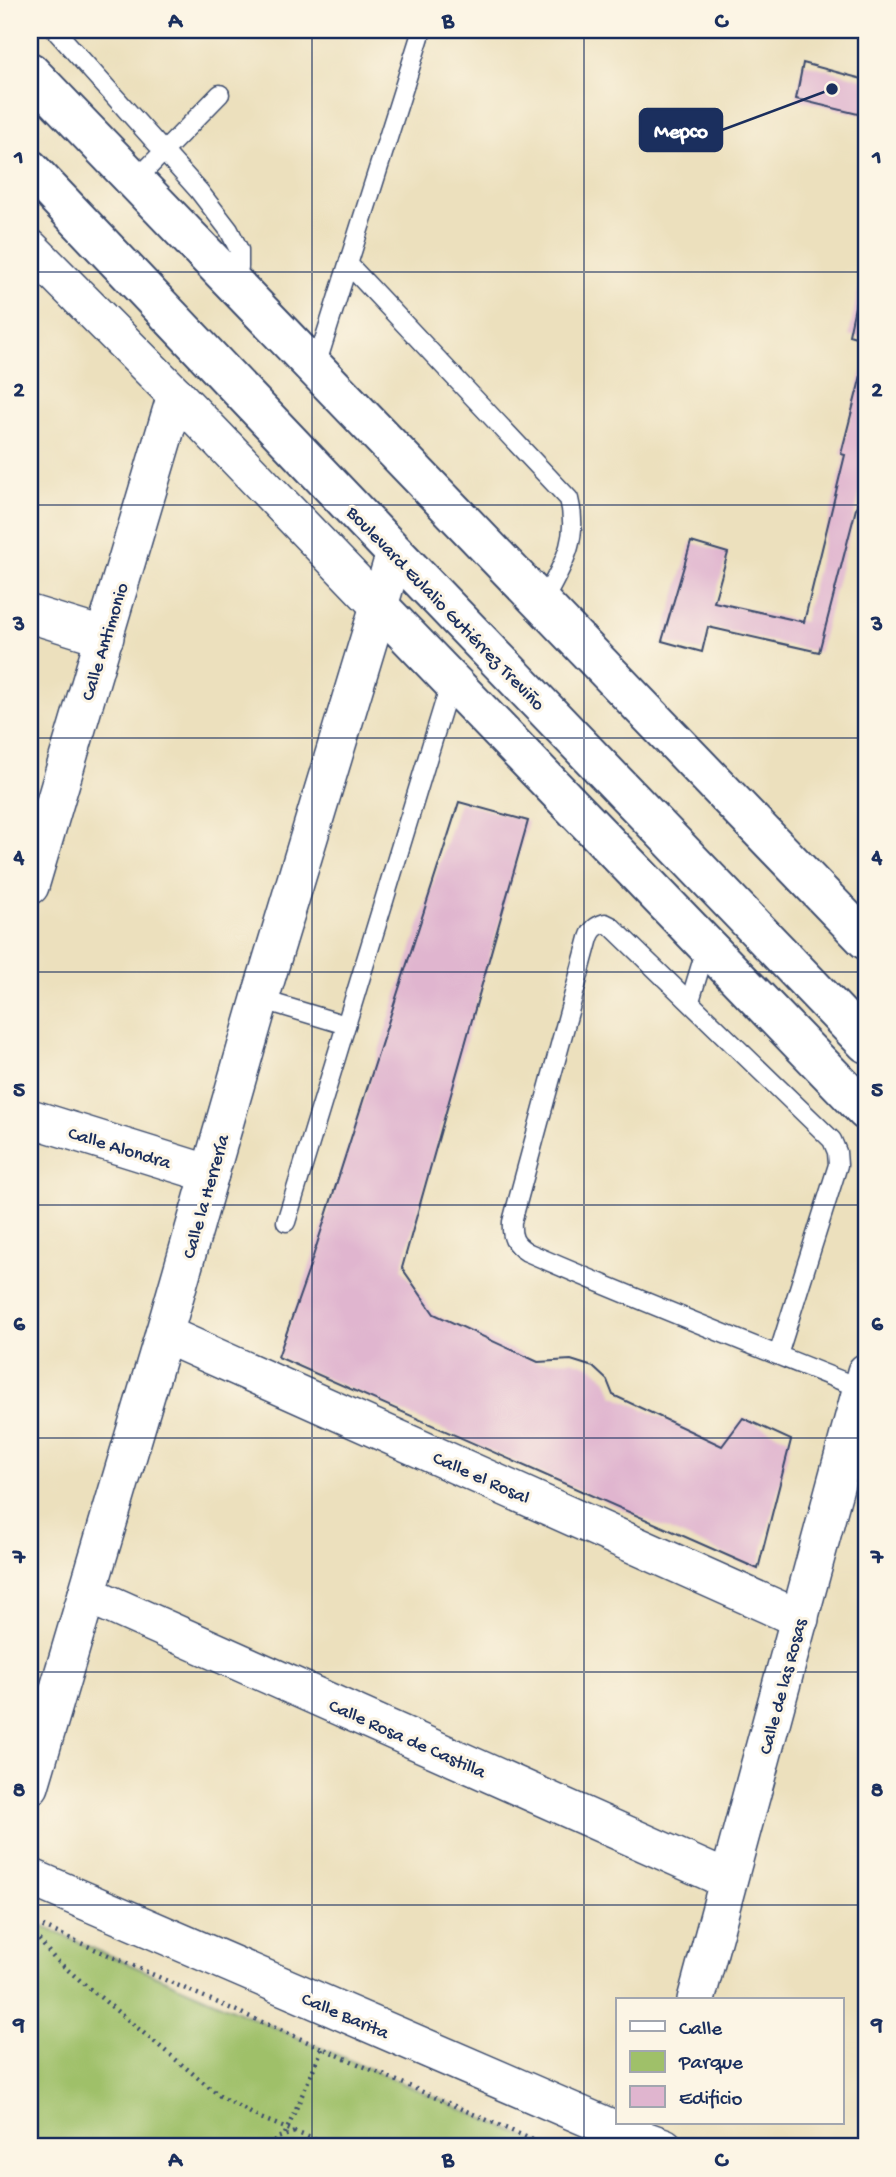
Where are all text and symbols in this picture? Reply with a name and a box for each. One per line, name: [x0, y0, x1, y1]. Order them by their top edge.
text: A: [167, 9, 183, 36]
text: B: [441, 9, 455, 36]
text: C: [715, 9, 730, 36]
callout: Mepco: [640, 109, 722, 151]
text: Mepco: [654, 121, 708, 146]
text: 1: [13, 145, 24, 172]
text: 1: [871, 145, 882, 172]
text: 2: [13, 378, 25, 405]
text: 2: [871, 378, 883, 405]
street label: Boulevard Eulalio Gutiérrez Treviño: [340, 501, 549, 717]
street label: Calle Antimonio: [78, 580, 135, 704]
text: 3: [12, 612, 25, 639]
text: 3: [870, 612, 883, 639]
text: 4: [13, 845, 25, 872]
text: 4: [871, 845, 883, 872]
text: 5: [13, 1078, 25, 1105]
text: 5: [871, 1078, 883, 1105]
street label: Calle Alondra: [65, 1123, 175, 1176]
street label: Calle la Herrería: [179, 1131, 236, 1262]
text: 6: [13, 1312, 26, 1339]
text: 6: [871, 1312, 884, 1339]
street label: Calle el Rosal: [429, 1448, 533, 1511]
text: 7: [12, 1545, 26, 1572]
text: 7: [870, 1545, 884, 1572]
street label: Calle de las Rosas: [755, 1616, 814, 1757]
street label: Calle Rosa de Castilla: [324, 1695, 490, 1786]
text: 8: [13, 1778, 26, 1805]
text: 8: [871, 1778, 884, 1805]
street label: Calle Barita: [297, 1988, 393, 2047]
legend: [616, 1998, 844, 2124]
text: 9: [12, 2012, 25, 2039]
text: 9: [870, 2012, 883, 2039]
text: Calle: [679, 2018, 723, 2043]
text: Parque: [678, 2052, 744, 2077]
text: Edificio: [679, 2088, 743, 2113]
text: A: [167, 2148, 183, 2175]
text: B: [441, 2148, 455, 2175]
text: C: [715, 2148, 730, 2175]

